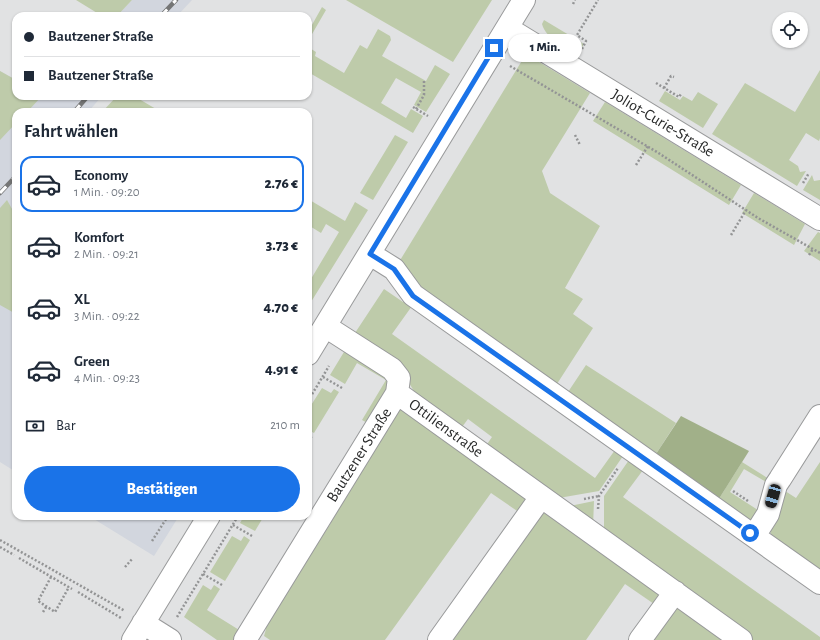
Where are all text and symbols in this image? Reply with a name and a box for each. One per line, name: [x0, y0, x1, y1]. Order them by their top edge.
map controls: [772, 12, 808, 48]
button: locate: [772, 12, 808, 48]
text: Bautzener Straße: [48, 29, 153, 44]
callout: 1 Min.: [508, 34, 582, 62]
route end: [485, 39, 503, 57]
text: 1 Min.: [530, 41, 560, 54]
text: Bautzener Straße: [48, 68, 153, 83]
street label: Joliot-Curie-Straße: [609, 86, 717, 160]
text: Fahrt wählen: [24, 123, 118, 141]
icon: car: [26, 166, 62, 202]
text: Economy: [74, 168, 128, 183]
text: 2.76 €: [264, 176, 298, 191]
text: 1 Min. · 09:20: [74, 186, 140, 199]
icon: car: [26, 228, 62, 264]
text: Komfort: [74, 230, 124, 245]
text: 3.73 €: [266, 238, 298, 253]
text: 2 Min. · 09:21: [74, 248, 139, 261]
icon: car: [26, 290, 62, 326]
text: XL: [74, 292, 90, 307]
text: 4.70 €: [263, 300, 298, 315]
text: 3 Min. · 09:22: [74, 310, 140, 323]
icon: car: [26, 352, 62, 388]
text: Green: [74, 354, 110, 369]
text: 4.91 €: [265, 362, 298, 377]
text: 4 Min. · 09:23: [74, 372, 140, 385]
street label: Ottilienstraße: [406, 396, 486, 460]
street label: Bautzener Straße: [324, 405, 394, 505]
icon: cash: [24, 415, 46, 437]
text: Bar: [56, 418, 76, 433]
text: 210 m: [270, 419, 300, 432]
button: Bestätigen: [24, 466, 300, 512]
car: [764, 483, 782, 509]
route start: [741, 524, 759, 542]

